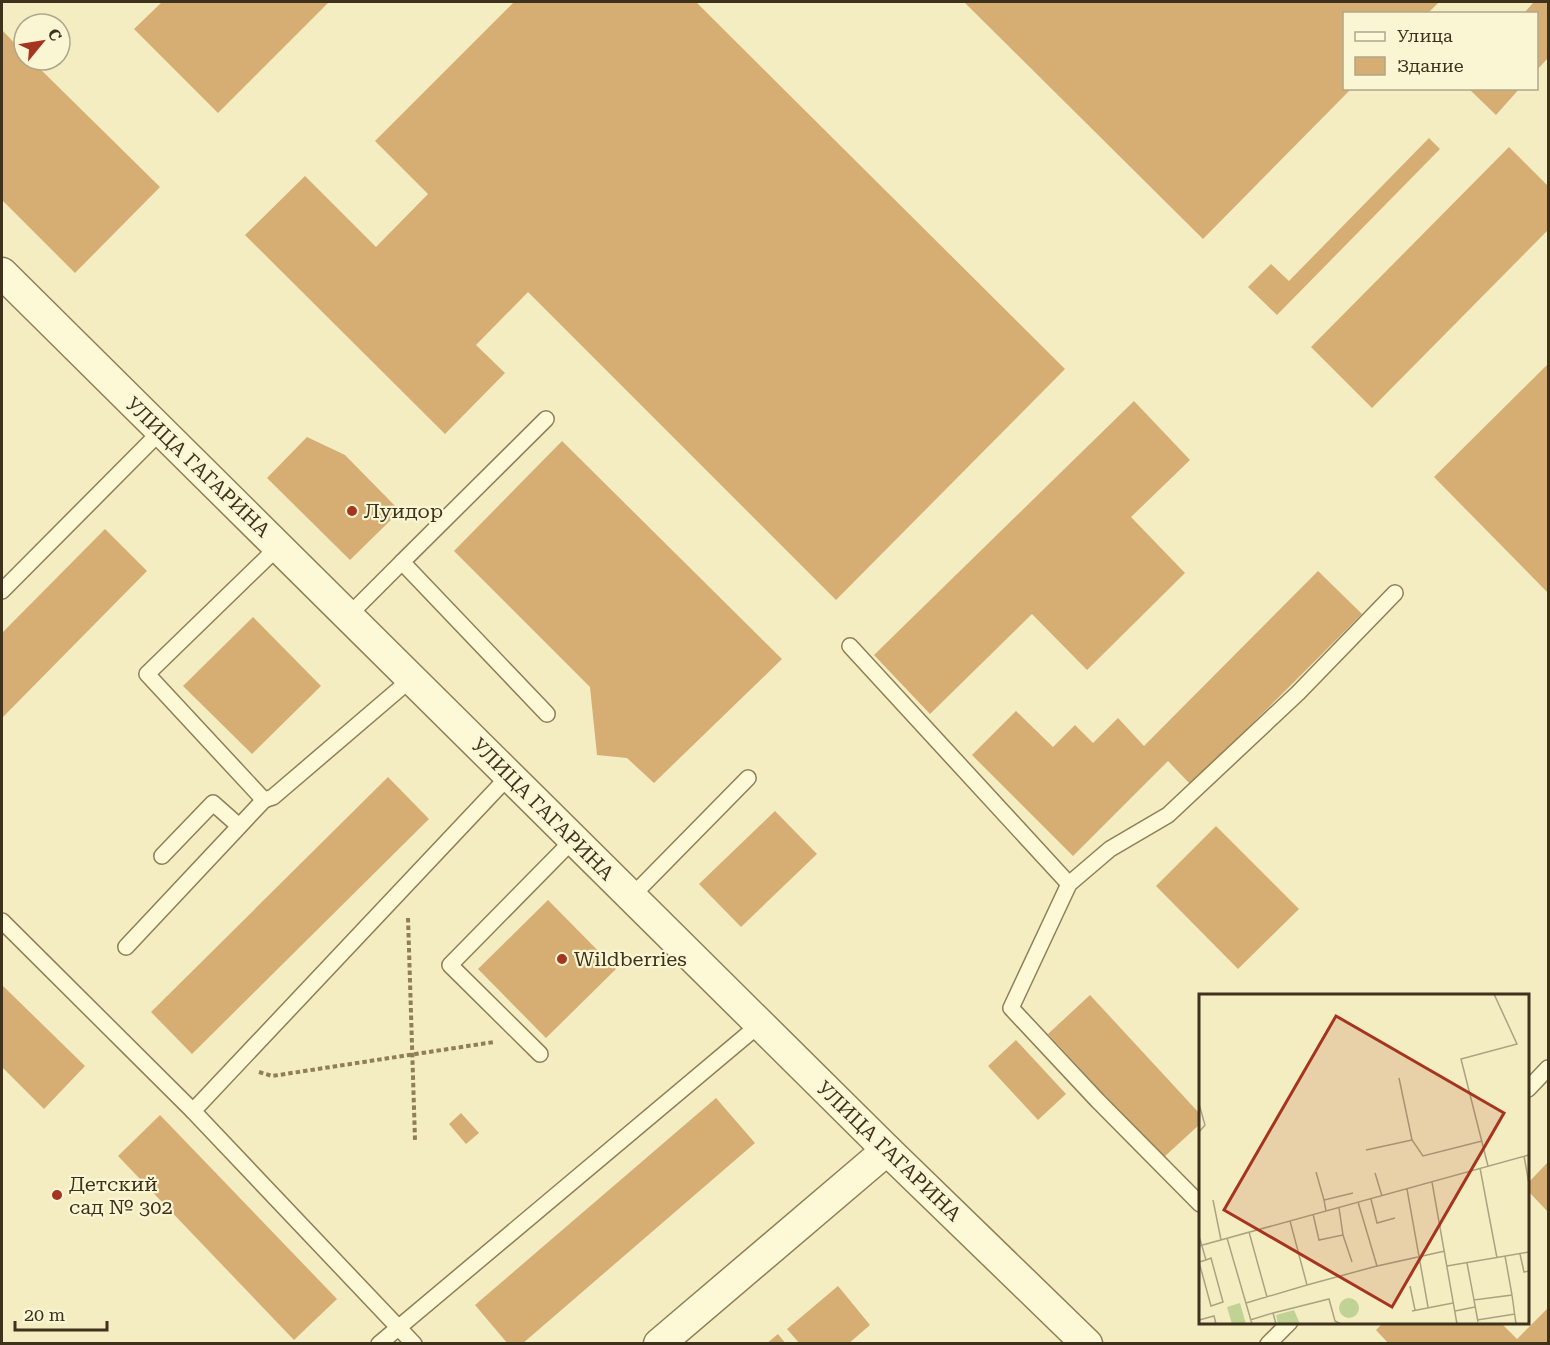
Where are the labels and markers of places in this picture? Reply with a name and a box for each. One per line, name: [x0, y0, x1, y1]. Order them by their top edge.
place label: Луидор: [364, 499, 443, 523]
marker: Луидор: [345, 504, 359, 518]
place label: Wildberries: [574, 947, 687, 971]
marker: Wildberries: [555, 952, 569, 966]
place label: Детский сад № 302: [69, 1172, 173, 1219]
marker: Детский сад № 302: [50, 1188, 64, 1202]

